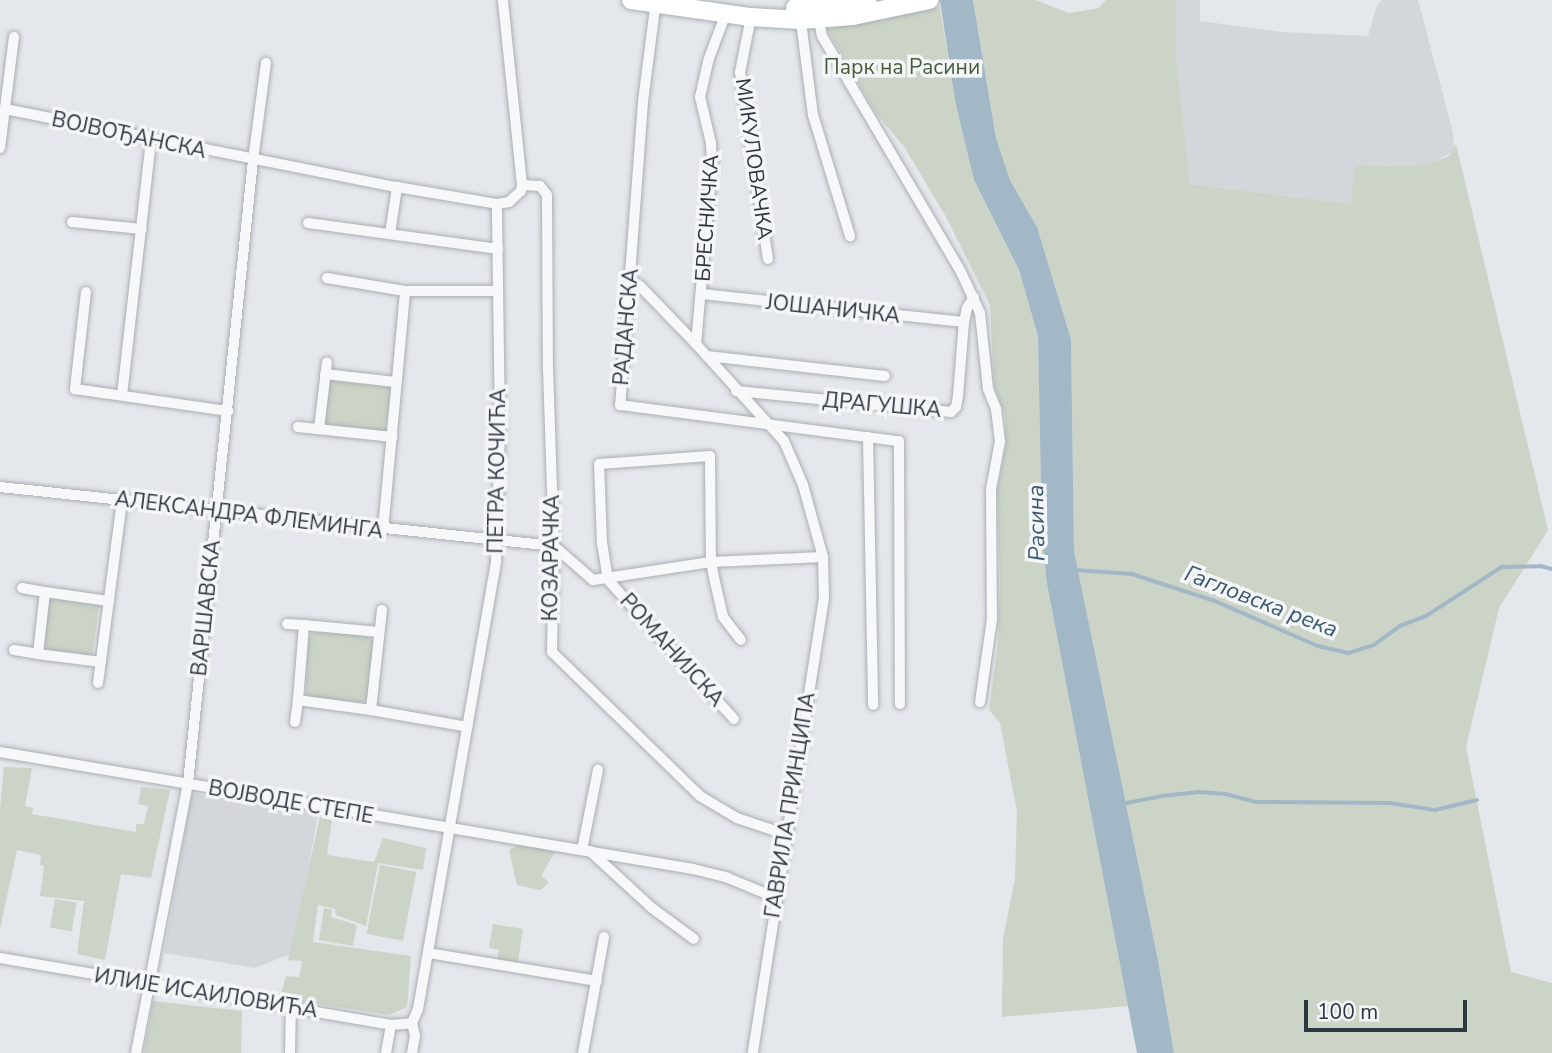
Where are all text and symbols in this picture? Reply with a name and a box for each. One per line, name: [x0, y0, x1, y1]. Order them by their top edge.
park label: Парк на Расини: [824, 54, 980, 80]
street label: МИКУЛОВАЧКА: [730, 76, 778, 242]
street label: ВОЈВОЂАНСКА: [49, 106, 209, 164]
street label: БРЕСНИЧКА: [690, 153, 724, 283]
street label: РАДАНСКА: [608, 268, 644, 386]
street label: ЈОШАНИЧКА: [765, 289, 901, 329]
street label: ДРАГУШКА: [822, 387, 942, 423]
street label: ПЕТРА КОЧИЋА: [483, 388, 511, 554]
water label: Расина: [1023, 484, 1051, 562]
street label: АЛЕКСАНДРА ФЛЕМИНГА: [113, 486, 385, 544]
street label: КОЗАРАЧКА: [537, 494, 565, 622]
street label: ВАРШАВСКА: [186, 539, 226, 677]
water label: Гагловска река: [1180, 560, 1342, 644]
street label: РОМАНИЈСКА: [615, 588, 729, 712]
street label: ГАВРИЛА ПРИНЦИПА: [760, 690, 820, 920]
street label: ВОЈВОДЕ СТЕПЕ: [206, 775, 376, 829]
street label: ИЛИЈЕ ИСАИЛОВИЋА: [93, 963, 319, 1023]
scale bar: [1307, 986, 1470, 1030]
text: 100 m: [1317, 998, 1378, 1026]

